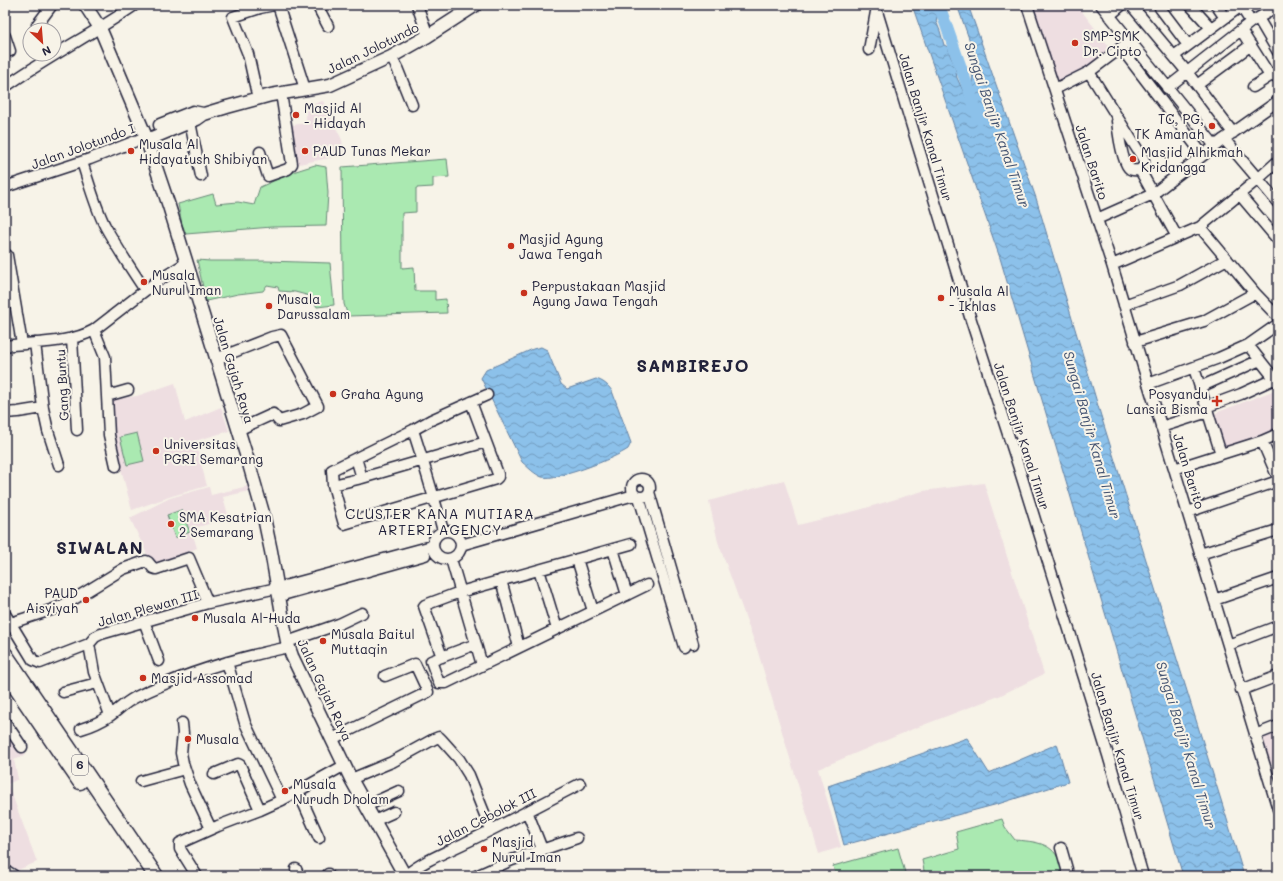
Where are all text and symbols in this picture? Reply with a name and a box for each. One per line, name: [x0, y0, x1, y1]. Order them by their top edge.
street label: Jalan Jolotundo: [324, 18, 422, 77]
north arrow: [22, 22, 62, 62]
place label: SMP-SMK Dr. Cipto: [1083, 27, 1141, 59]
marker: SMP-SMK Dr. Cipto: [1070, 38, 1080, 48]
water label: Sungai Banjir Kanal Timur: [960, 39, 1035, 210]
text: N: [40, 43, 54, 60]
street label: Jalan Banjir Kanal Timur: [896, 51, 957, 203]
place label: Masjid Al - Hidayah: [304, 99, 365, 131]
marker: Masjid Al - Hidayah: [291, 110, 301, 120]
place label: TC, PG, TK Amanah: [1135, 110, 1204, 142]
street label: Jalan Jolotundo I: [28, 119, 138, 172]
marker: TC, PG, TK Amanah: [1207, 121, 1217, 131]
street label: Jalan Barito: [1072, 122, 1113, 202]
place label: Musala Al Hidayatush Shibiyan: [139, 135, 267, 167]
place label: PAUD Tunas Mekar: [313, 142, 431, 159]
place label: Masjid Alhikmah Kridangga: [1141, 143, 1243, 175]
marker: Musala Al Hidayatush Shibiyan: [126, 146, 136, 156]
marker: PAUD Tunas Mekar: [300, 146, 310, 156]
marker: Masjid Alhikmah Kridangga: [1128, 154, 1138, 164]
place label: Masjid Agung Jawa Tengah: [519, 230, 603, 262]
marker: Masjid Agung Jawa Tengah: [506, 241, 516, 251]
place label: Musala Nurul Iman: [152, 266, 221, 298]
marker: Musala Nurul Iman: [139, 277, 149, 287]
place label: Perpustakaan Masjid Agung Jawa Tengah: [532, 277, 666, 309]
place label: Musala Al - Ikhlas: [949, 282, 1009, 314]
marker: Perpustakaan Masjid Agung Jawa Tengah: [519, 288, 529, 298]
place label: Musala Darussalam: [277, 290, 350, 322]
marker: Musala Al - Ikhlas: [936, 293, 946, 303]
marker: Musala Darussalam: [264, 301, 274, 311]
street label: Jalan Gajah Raya: [210, 314, 259, 425]
street label: Gang Buntu: [51, 349, 72, 421]
water label: Sungai Banjir Kanal Timur: [1059, 349, 1126, 521]
district label: SAMBIREJO: [636, 354, 750, 376]
street label: Jalan Banjir Kanal Timur: [991, 360, 1054, 512]
place label: Graha Agung: [341, 385, 423, 402]
place label: Posyandu Lansia Bisma: [1126, 385, 1208, 417]
marker: Graha Agung: [328, 389, 338, 399]
marker: Posyandu Lansia Bisma: [1211, 395, 1223, 407]
street label: Jalan Barito: [1170, 431, 1209, 511]
place label: Universitas PGRI Semarang: [164, 435, 263, 467]
marker: Universitas PGRI Semarang: [151, 446, 161, 456]
district label: CLUSTER KANA MUTIARA ARTERI AGENCY: [345, 504, 535, 539]
place label: SMA Kesatrian 2 Semarang: [179, 508, 272, 540]
marker: SMA Kesatrian 2 Semarang: [166, 519, 176, 529]
district label: SIWALAN: [56, 536, 144, 558]
place label: PAUD Aisyiyah: [26, 584, 78, 616]
street label: Jalan Plewan III: [96, 585, 200, 630]
marker: PAUD Aisyiyah: [81, 595, 91, 605]
place label: Musala Al-Huda: [203, 609, 301, 626]
marker: Musala Al-Huda: [190, 613, 200, 623]
place label: Musala Baitul Muttaqin: [331, 625, 415, 657]
street label: Jalan Gajah Raya: [294, 636, 357, 744]
marker: Musala Baitul Muttaqin: [318, 636, 328, 646]
water label: Sungai Banjir Kanal Timur: [1152, 659, 1221, 831]
place label: Masjid Assomad: [151, 669, 253, 686]
street label: Jalan Banjir Kanal Timur: [1088, 670, 1149, 822]
marker: Masjid Assomad: [138, 673, 148, 683]
place label: Musala: [196, 730, 239, 747]
marker: Musala: [183, 734, 193, 744]
road number: 6: [72, 755, 88, 775]
place label: Musala Nurudh Dholam: [293, 775, 389, 807]
street label: Jalan Cebolok III: [433, 784, 539, 849]
marker: Musala Nurudh Dholam: [280, 786, 290, 796]
place label: Masjid Nurul Iman: [492, 833, 561, 865]
marker: Masjid Nurul Iman: [479, 844, 489, 854]

